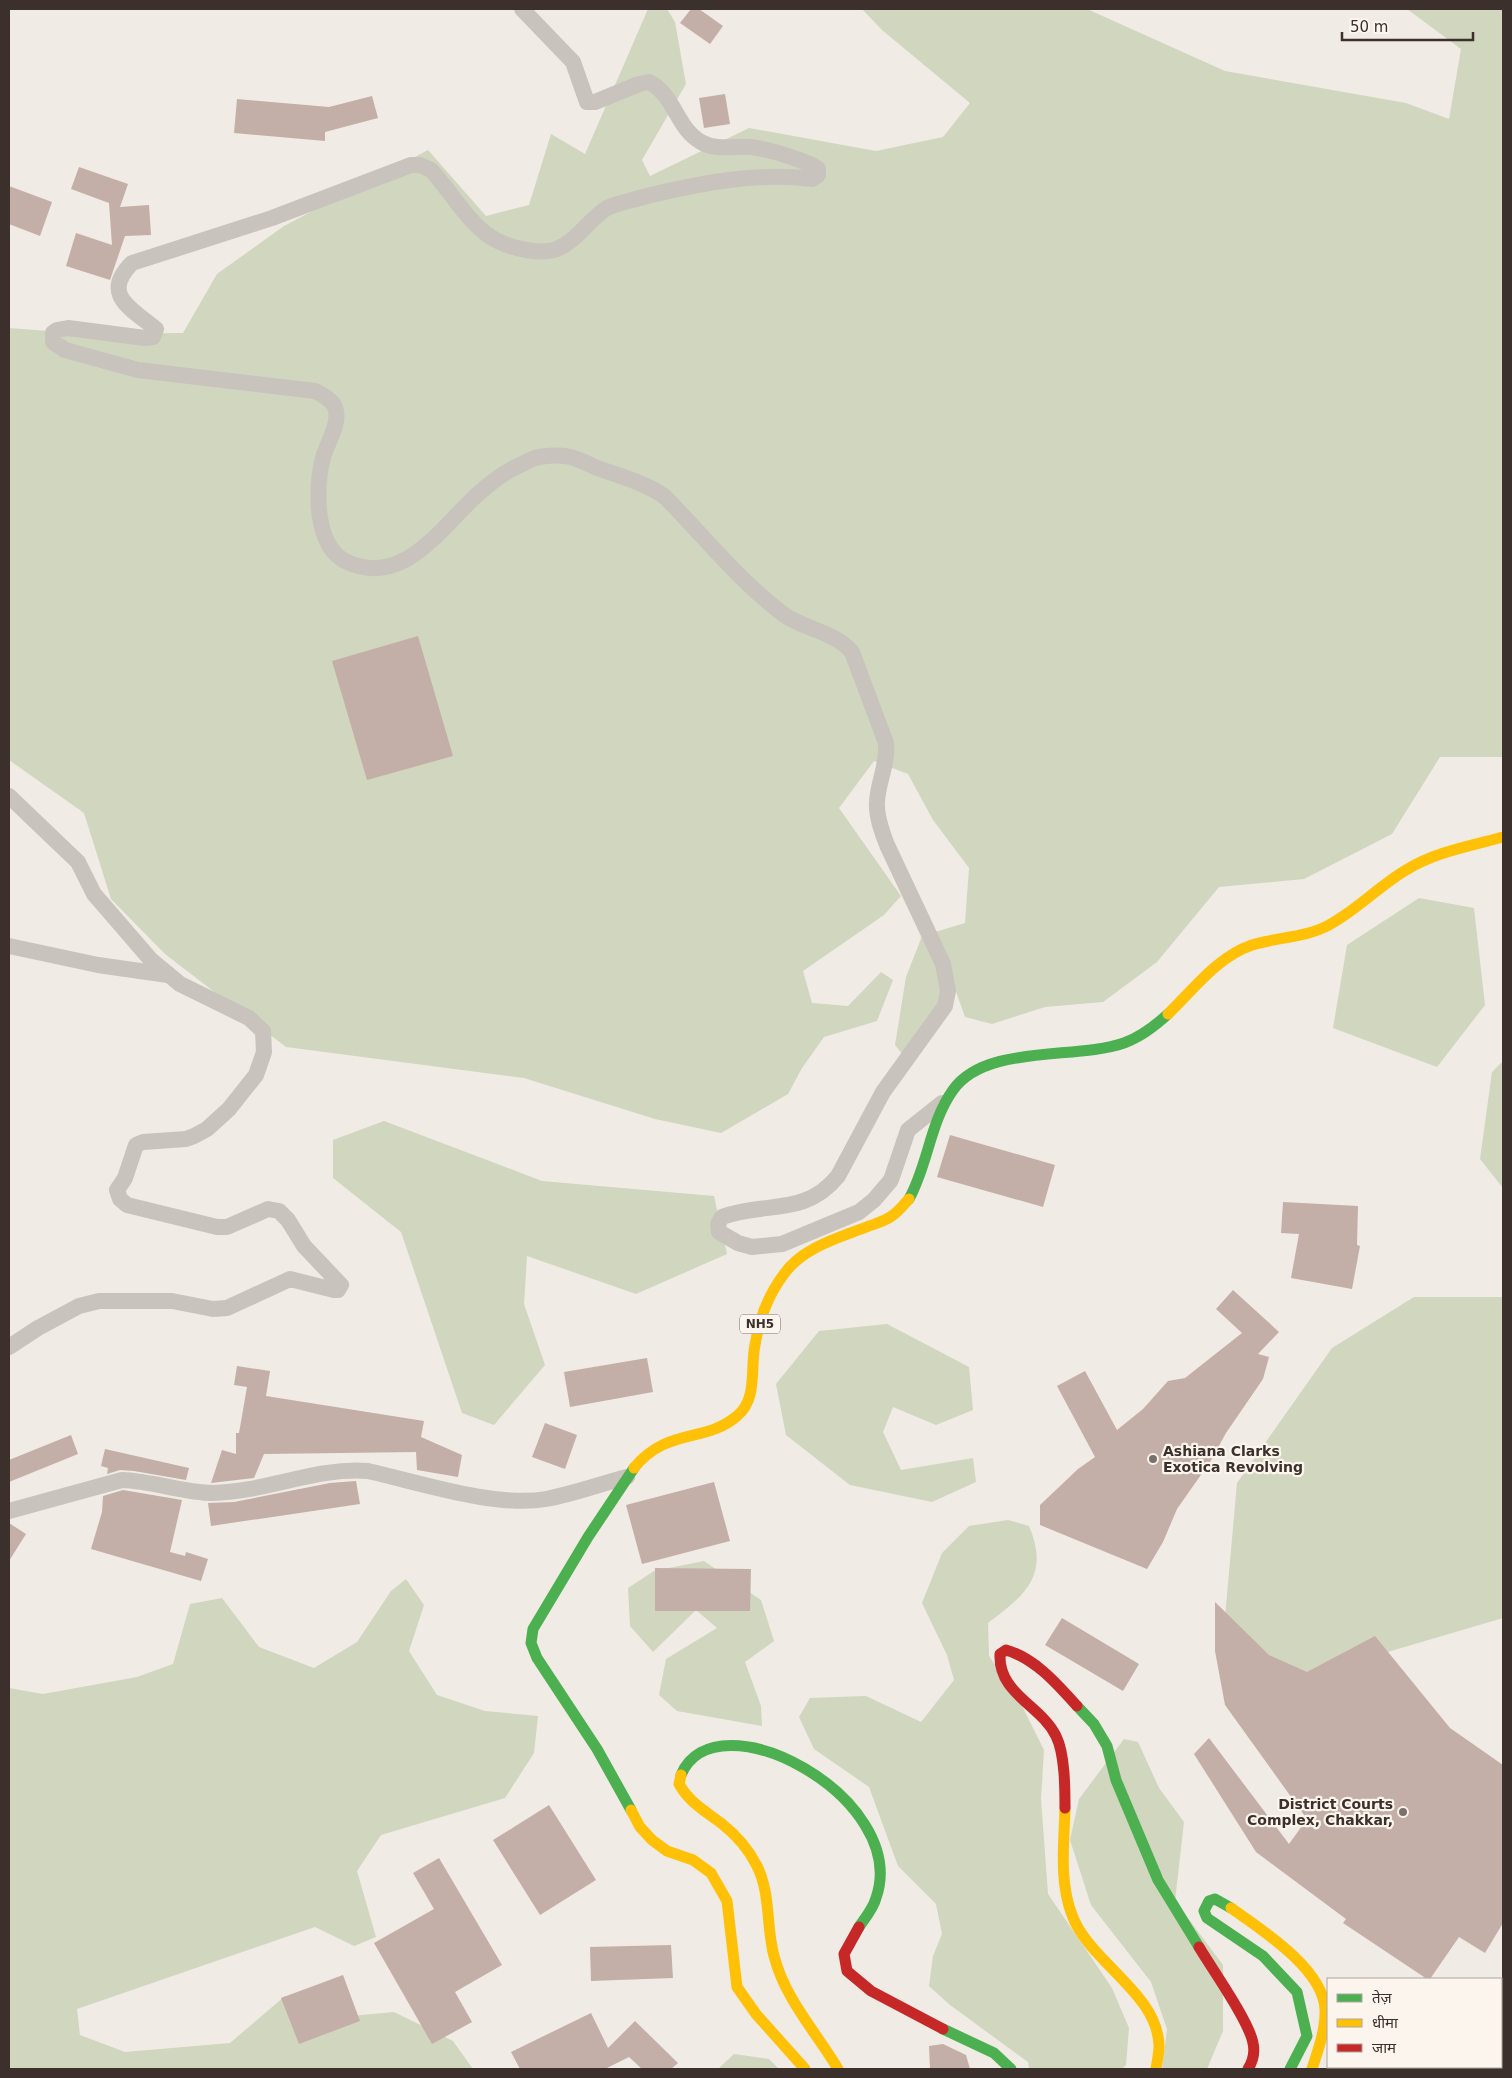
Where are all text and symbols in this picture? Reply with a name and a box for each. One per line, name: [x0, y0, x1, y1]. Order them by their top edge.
scale bar: [1342, 10, 1473, 42]
text: 50 m: [1350, 18, 1388, 36]
road number: NH5: [740, 1315, 780, 1334]
place label: Ashiana Clarks Exotica Revolving: [1163, 1443, 1303, 1475]
marker: Ashiana Clarks Exotica Revolving: [1147, 1453, 1159, 1465]
place label: District Courts Complex, Chakkar,: [1247, 1796, 1393, 1828]
marker: District Courts Complex, Chakkar,: [1397, 1806, 1409, 1818]
legend: [1327, 1978, 1502, 2068]
text: तेज़: [1372, 1989, 1393, 2007]
text: धीमा: [1372, 2014, 1399, 2032]
text: जाम: [1372, 2039, 1397, 2057]

